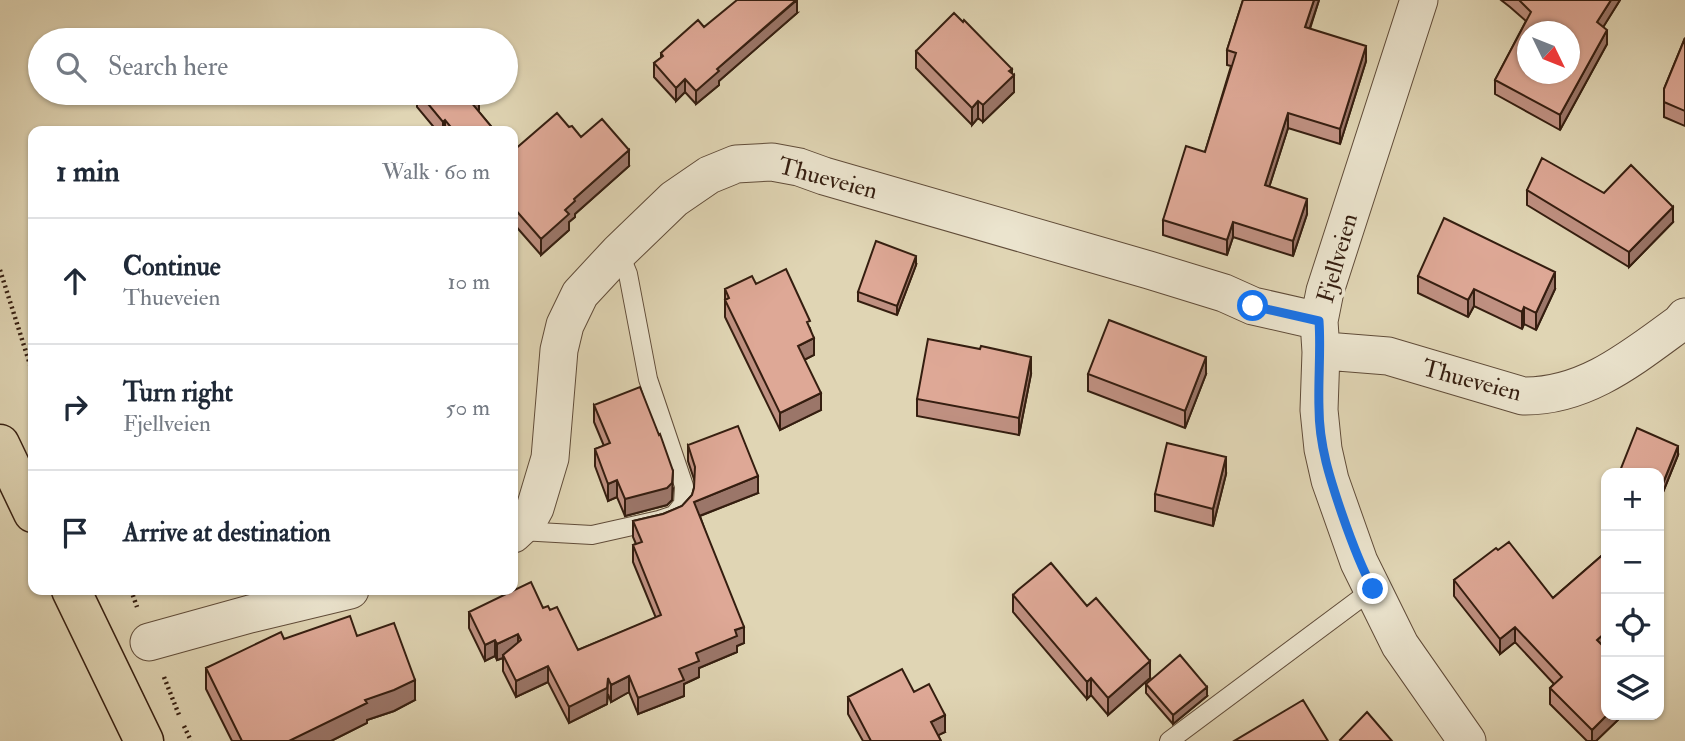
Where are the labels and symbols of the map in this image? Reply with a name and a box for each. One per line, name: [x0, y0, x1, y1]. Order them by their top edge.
north arrow: [1517, 21, 1580, 84]
street label: Thueveien: [775, 150, 881, 207]
street label: Fjellveien: [1310, 210, 1365, 307]
route start: [1237, 290, 1268, 321]
street label: Thueveien: [1419, 352, 1525, 409]
route end: [1357, 573, 1388, 604]

